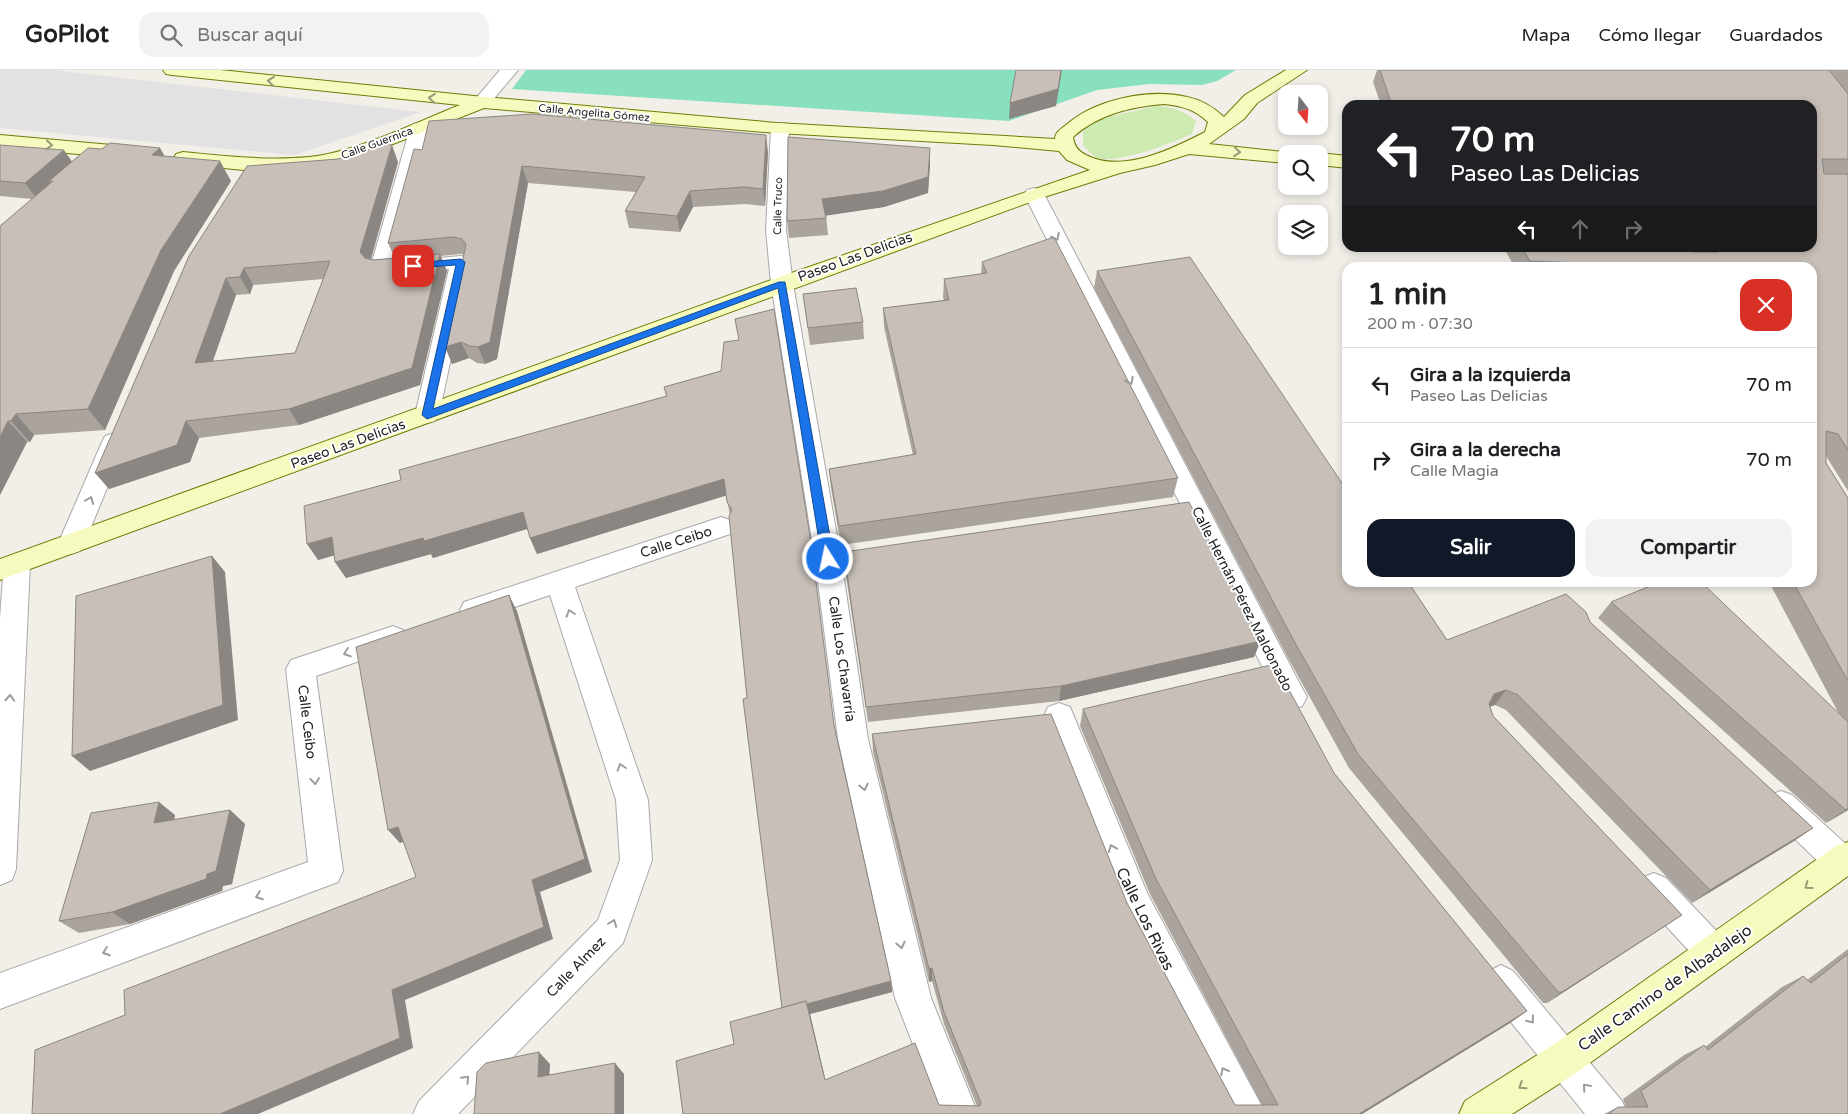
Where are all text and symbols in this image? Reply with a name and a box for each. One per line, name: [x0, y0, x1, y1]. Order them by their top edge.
search box: [139, 12, 489, 57]
text: GoPilot: [25, 20, 109, 49]
icon: search: [157, 21, 185, 49]
text: Buscar aquí: [197, 24, 303, 46]
text: Mapa: [1521, 24, 1570, 46]
text: Cómo llegar: [1598, 24, 1701, 46]
text: Guardados: [1729, 24, 1823, 46]
one-way arrow: [267, 76, 275, 87]
north arrow: [1278, 85, 1328, 135]
map controls: [1278, 85, 1328, 255]
one-way arrow: [428, 93, 436, 104]
street label: Calle Angelita Gómez: [538, 102, 651, 124]
text: 70 m: [1450, 119, 1535, 161]
icon: left: [1367, 120, 1432, 185]
street label: Calle Guernica: [339, 124, 415, 162]
one-way arrow: [45, 140, 53, 151]
button: search: [1278, 145, 1328, 195]
one-way arrow: [1233, 147, 1241, 158]
text: Paseo Las Delicias: [1450, 161, 1640, 187]
street label: Calle Truco: [771, 177, 785, 235]
button: layers: [1278, 205, 1328, 255]
icon: left: [1513, 215, 1541, 243]
icon: ahead: [1566, 215, 1594, 243]
icon: right: [1619, 215, 1647, 243]
street label: Paseo Las Delicias: [795, 228, 915, 286]
one-way arrow: [1050, 232, 1060, 241]
pin: [392, 245, 434, 287]
icon: arrive: [399, 252, 427, 280]
text: 1 min: [1367, 276, 1447, 313]
button: close: [1740, 279, 1792, 331]
text: 200 m · 07:30: [1367, 314, 1473, 334]
text: Gira a la izquierda: [1410, 364, 1571, 386]
icon: left: [1367, 371, 1395, 399]
text: 70 m: [1746, 374, 1792, 396]
one-way arrow: [1124, 376, 1134, 385]
text: Paseo Las Delicias: [1410, 386, 1548, 406]
street label: Paseo Las Delicias: [288, 415, 408, 473]
text: Gira a la derecha: [1410, 439, 1561, 461]
icon: right: [1367, 446, 1395, 474]
text: 70 m: [1746, 449, 1792, 471]
text: Calle Magia: [1410, 461, 1499, 481]
one-way arrow: [83, 496, 94, 505]
street label: Calle Hernán Pérez Maldonado: [1188, 504, 1296, 694]
button: Salir: [1367, 519, 1575, 577]
button: Compartir: [1585, 519, 1792, 577]
street label: Calle Ceibo: [638, 522, 714, 562]
position arrow: [801, 532, 853, 584]
street label: Calle Los Chavarría: [825, 595, 859, 723]
one-way arrow: [566, 609, 576, 617]
one-way arrow: [344, 647, 352, 657]
street label: Calle Ceibo: [294, 684, 320, 760]
one-way arrow: [4, 693, 15, 701]
one-way arrow: [617, 763, 627, 772]
one-way arrow: [309, 777, 320, 785]
one-way arrow: [858, 782, 869, 791]
one-way arrow: [1108, 844, 1118, 853]
street label: Calle Los Rivas: [1111, 864, 1179, 974]
one-way arrow: [1804, 880, 1814, 889]
one-way arrow: [255, 890, 263, 900]
one-way arrow: [608, 920, 618, 928]
street label: Calle Camino de Albadalejo: [1574, 920, 1756, 1056]
street label: Calle Almez: [543, 933, 609, 1001]
one-way arrow: [895, 941, 906, 949]
one-way arrow: [102, 946, 111, 956]
one-way arrow: [1525, 1014, 1533, 1023]
one-way arrow: [1220, 1067, 1230, 1076]
one-way arrow: [460, 1076, 469, 1085]
one-way arrow: [1518, 1080, 1528, 1089]
one-way arrow: [1583, 1083, 1592, 1092]

